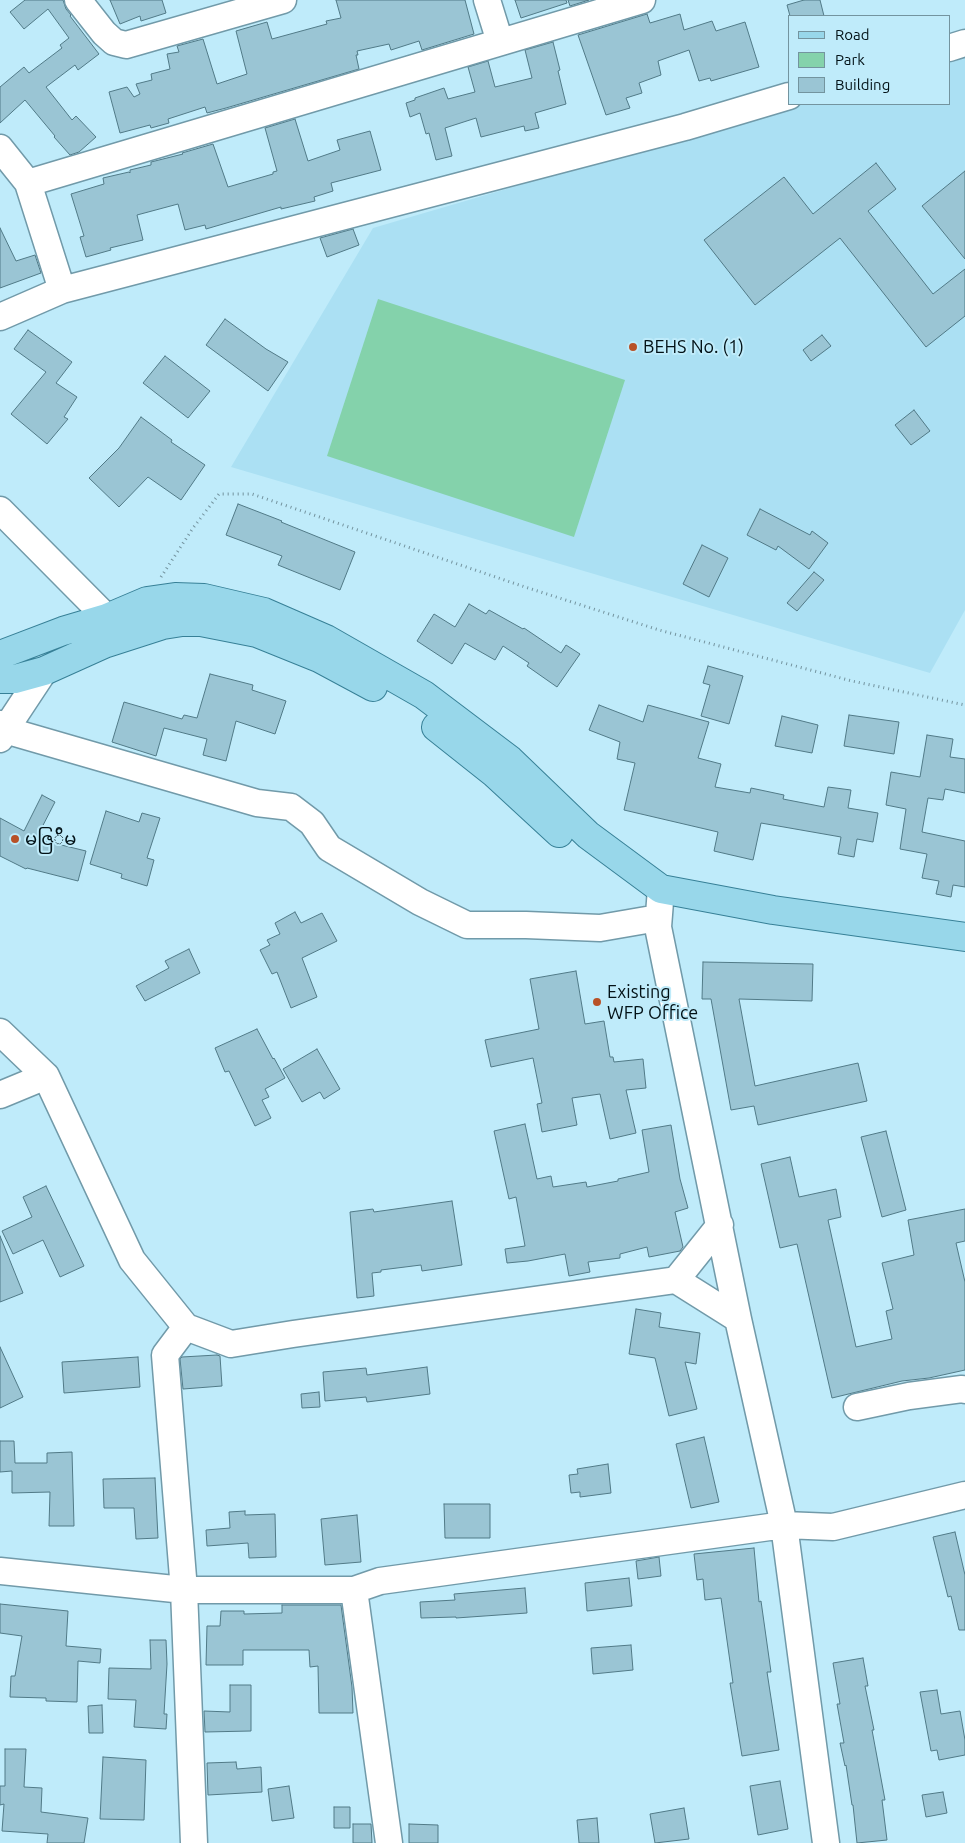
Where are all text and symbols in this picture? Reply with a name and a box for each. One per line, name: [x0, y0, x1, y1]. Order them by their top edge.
legend: [788, 15, 950, 105]
text: Road: [835, 26, 870, 43]
text: Park: [835, 51, 865, 68]
text: Building: [835, 76, 890, 93]
place label: BEHS No. (1): [643, 336, 744, 358]
marker: BEHS No. (1): [627, 341, 639, 353]
place label: မဇြ်ိမ: [25, 828, 76, 850]
marker: မဇြ်ိမ: [9, 833, 21, 845]
place label: Existing WFP Office: [607, 981, 698, 1024]
marker: Existing WFP Office: [591, 996, 603, 1008]

